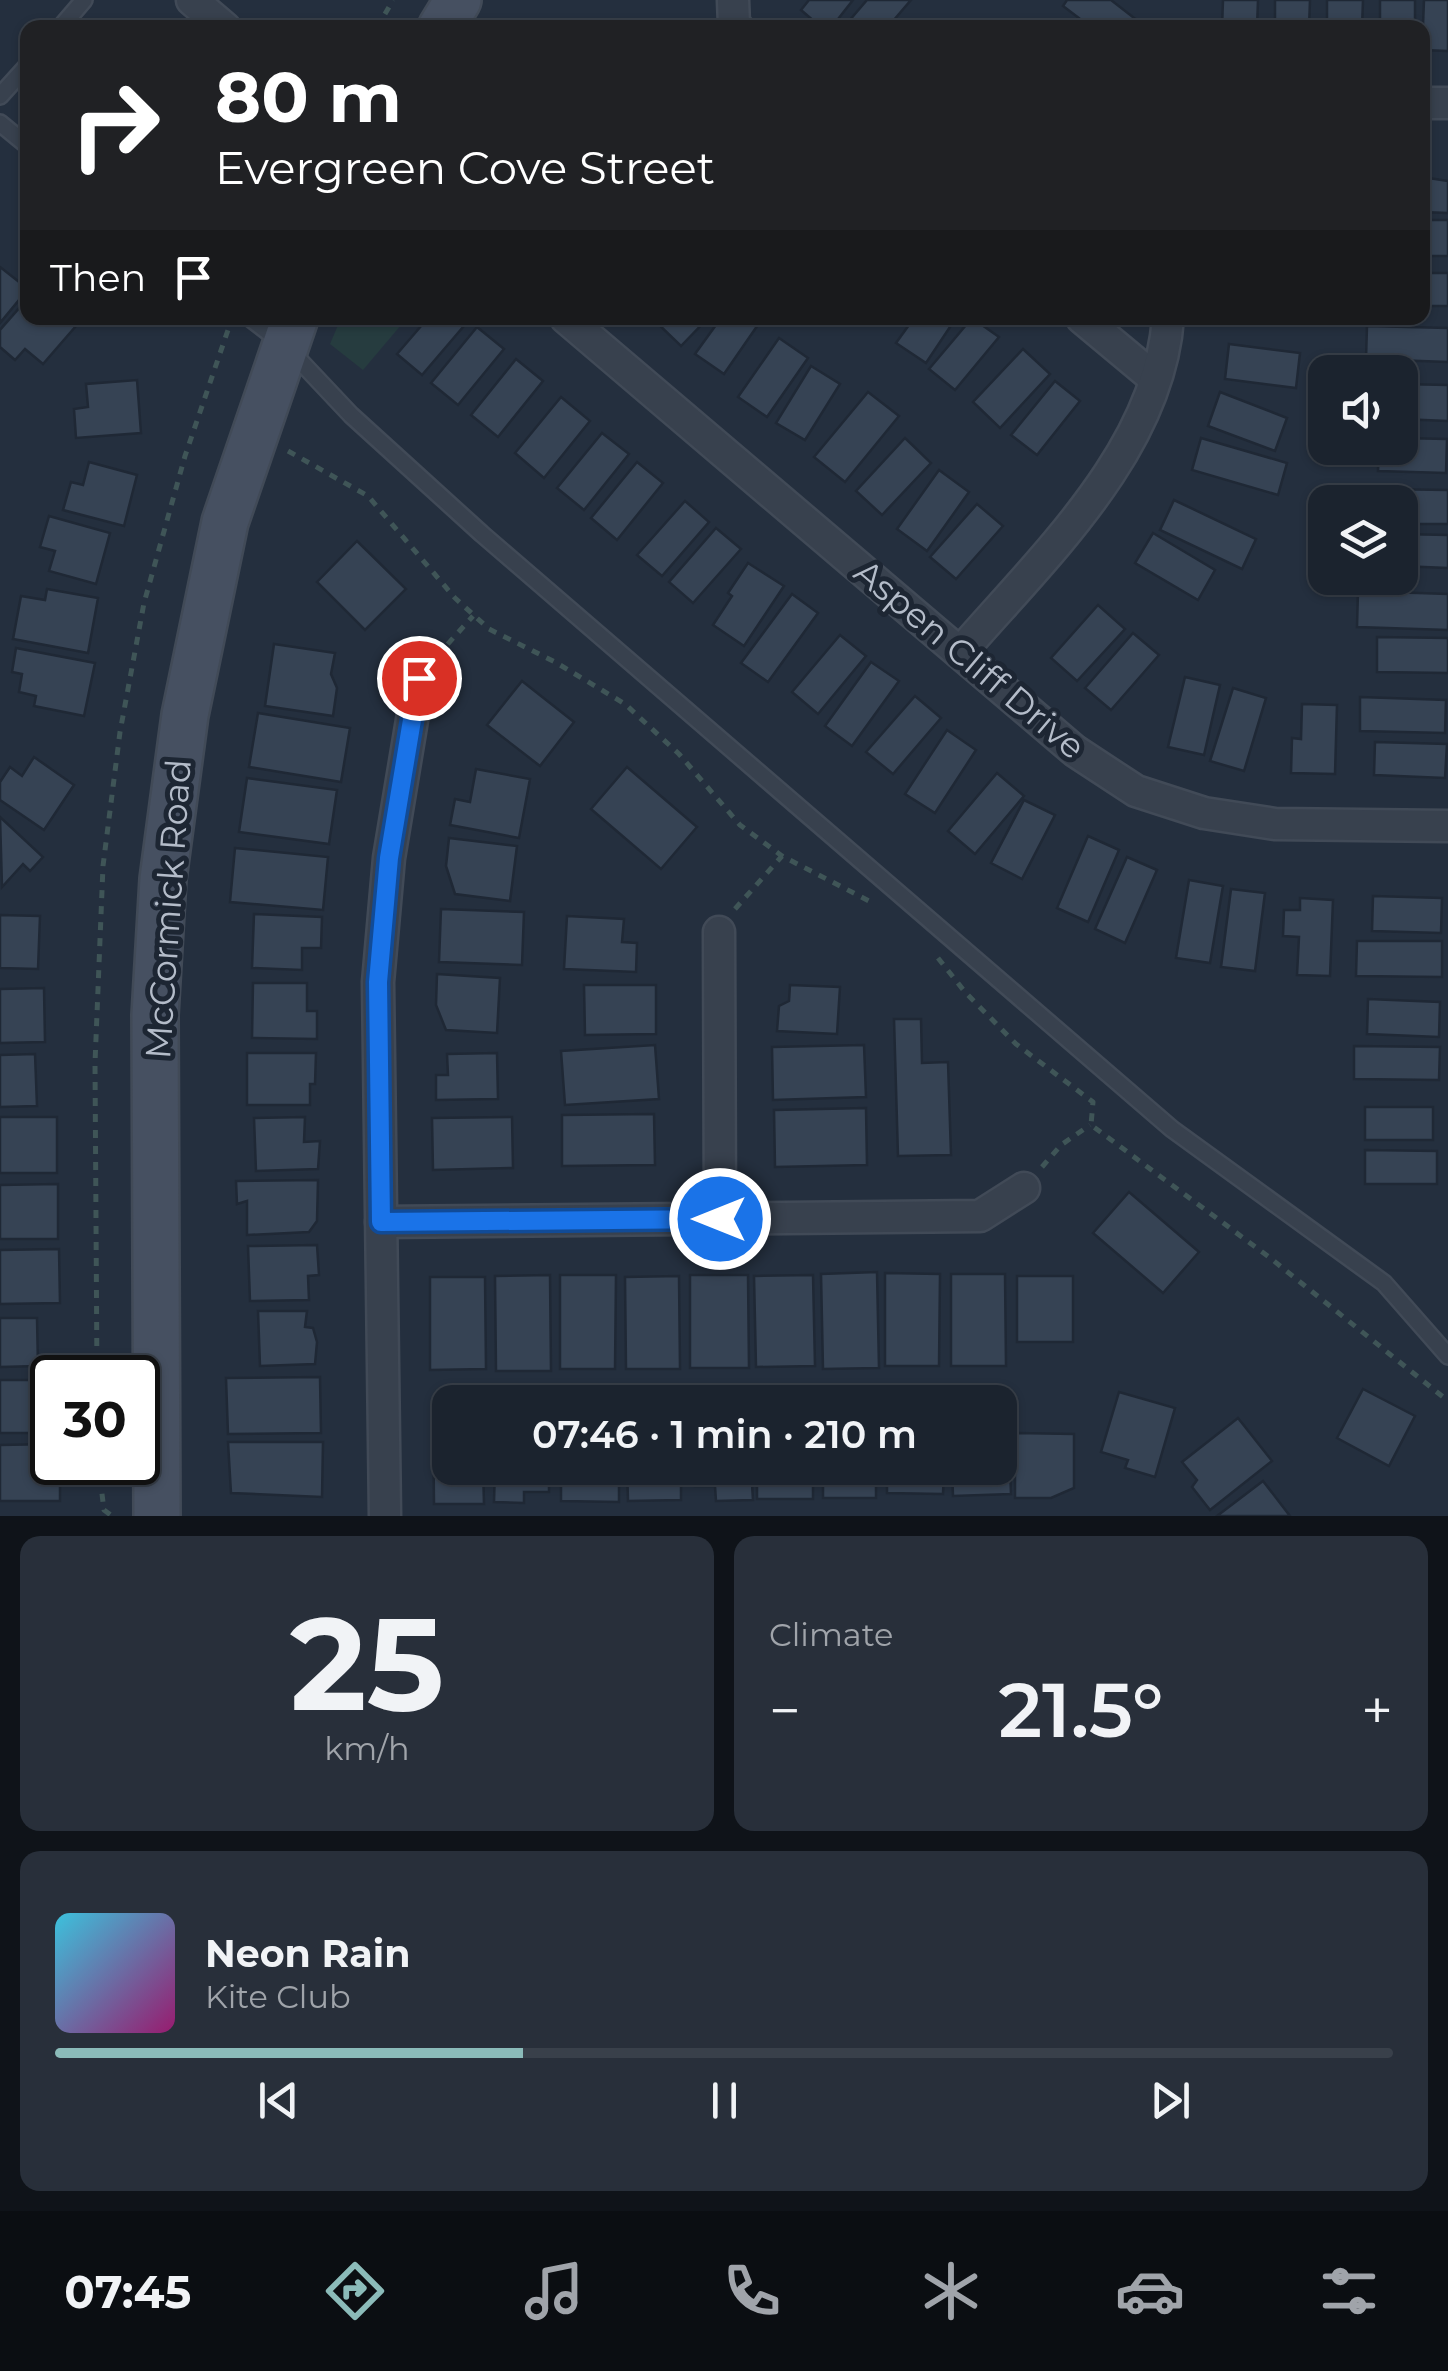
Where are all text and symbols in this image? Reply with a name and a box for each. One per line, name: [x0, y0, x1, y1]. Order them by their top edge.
text: 80 m: [215, 54, 402, 140]
icon: right: [50, 60, 180, 190]
text: Evergreen Cove Street: [215, 140, 715, 195]
icon: arrive: [166, 250, 221, 305]
text: Then: [50, 254, 146, 301]
map controls: [1308, 355, 1418, 595]
button: sound: [1308, 355, 1418, 465]
button: layers: [1308, 485, 1418, 595]
street label: Aspen Cliff Drive: [846, 550, 1094, 768]
pin: [377, 636, 462, 721]
icon: arrive: [392, 651, 447, 706]
street label: McCormick Road: [136, 758, 200, 1060]
position arrow: [668, 1167, 772, 1271]
speed limit sign: 30: [30, 1355, 160, 1485]
text: 07:46 · 1 min · 210 m: [532, 1411, 917, 1458]
text: 25: [290, 1584, 444, 1743]
text: Climate: [769, 1615, 893, 1654]
text: 21.5°: [998, 1664, 1164, 1756]
text: −: [769, 1677, 801, 1744]
text: +: [1361, 1677, 1393, 1744]
text: km/h: [324, 1729, 410, 1768]
text: Neon Rain: [205, 1930, 410, 1977]
text: Kite Club: [205, 1977, 351, 2016]
icon: previous: [251, 2073, 306, 2128]
icon: pause: [697, 2073, 752, 2128]
icon: next: [1143, 2073, 1198, 2128]
icon: directions: [320, 2256, 390, 2326]
icon: music: [519, 2256, 589, 2326]
icon: phone: [717, 2256, 787, 2326]
icon: climate: [916, 2256, 986, 2326]
icon: car: [1115, 2256, 1185, 2326]
icon: filters: [1314, 2256, 1384, 2326]
text: 07:45: [64, 2264, 191, 2319]

